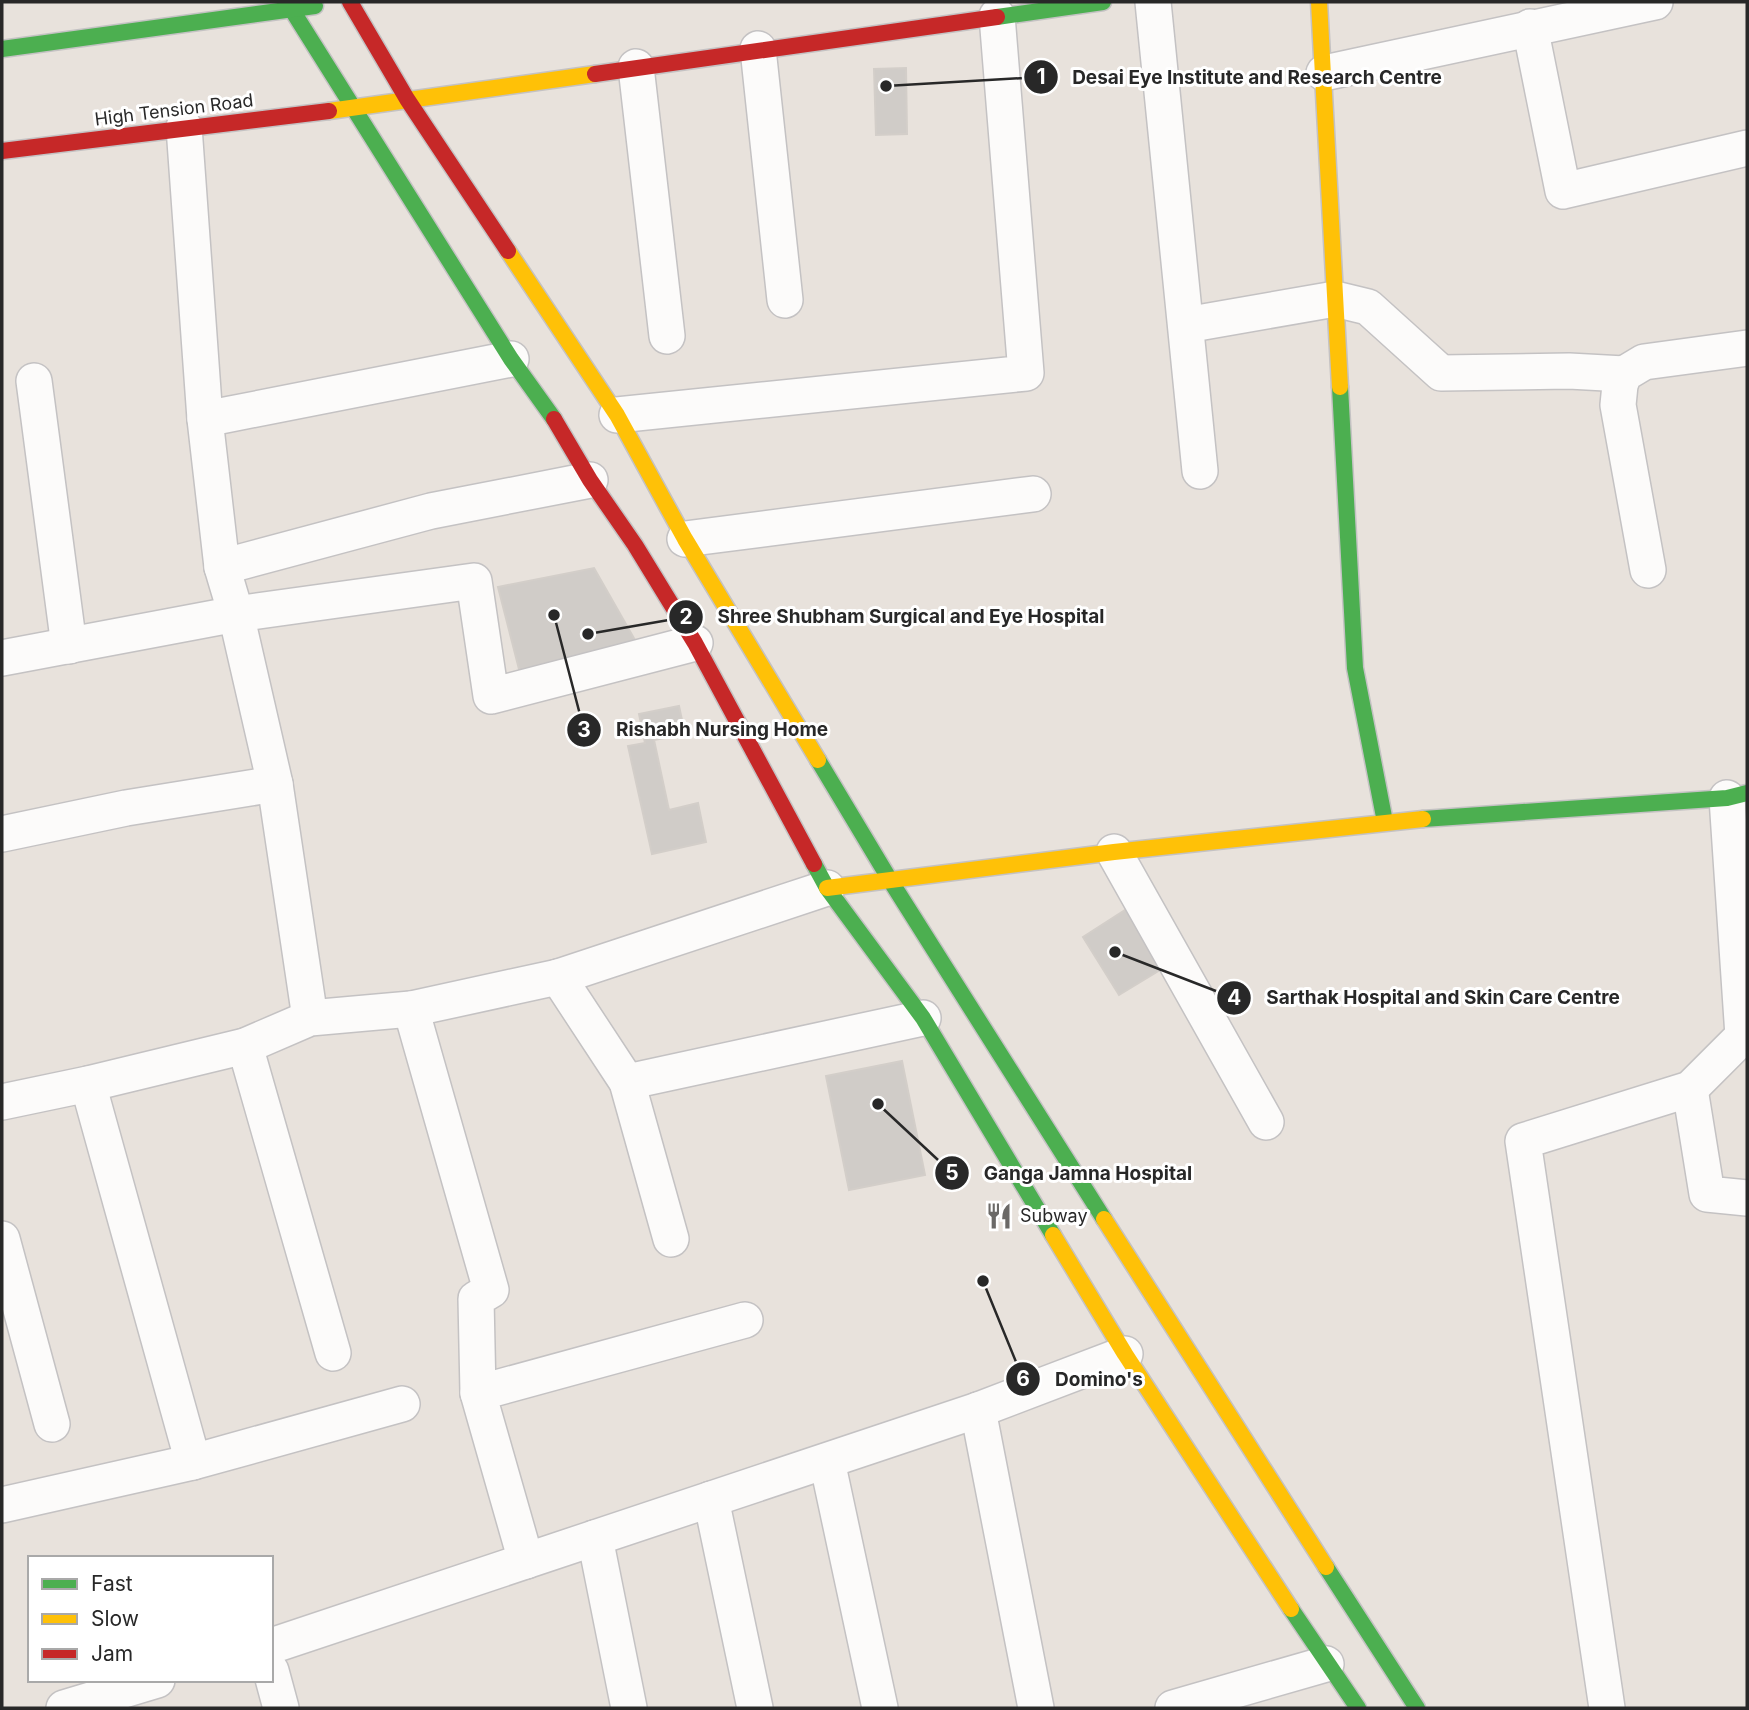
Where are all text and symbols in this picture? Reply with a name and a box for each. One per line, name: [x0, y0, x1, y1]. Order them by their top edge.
callout: Desai Eye Institute and Research Centre: [1023, 57, 1456, 97]
text: 1: [1036, 64, 1046, 89]
text: Desai Eye Institute and Research Centre: [1072, 66, 1442, 89]
street label: High Tension Road: [93, 89, 254, 130]
callout: Shree Shubham Surgical and Eye Hospital: [669, 597, 1118, 637]
text: 2: [679, 604, 693, 629]
text: Shree Shubham Surgical and Eye Hospital: [718, 605, 1104, 628]
callout: Rishabh Nursing Home: [567, 710, 842, 750]
text: 3: [577, 717, 591, 742]
text: Rishabh Nursing Home: [616, 718, 828, 741]
callout: Sarthak Hospital and Skin Care Centre: [1217, 978, 1633, 1018]
text: 4: [1227, 985, 1241, 1010]
text: Sarthak Hospital and Skin Care Centre: [1266, 986, 1620, 1009]
callout: Ganga Jamna Hospital: [934, 1153, 1206, 1193]
text: 5: [945, 1160, 959, 1185]
text: Ganga Jamna Hospital: [984, 1162, 1192, 1185]
restaurant icon: Subway: [984, 1201, 1014, 1231]
place label: Subway: [1020, 1205, 1088, 1226]
callout: Domino's: [1006, 1359, 1157, 1399]
text: 6: [1016, 1366, 1030, 1391]
text: Domino's: [1055, 1368, 1143, 1391]
legend: [28, 1556, 273, 1682]
text: Fast: [91, 1571, 133, 1596]
text: Slow: [91, 1606, 139, 1631]
text: Jam: [91, 1641, 133, 1666]

